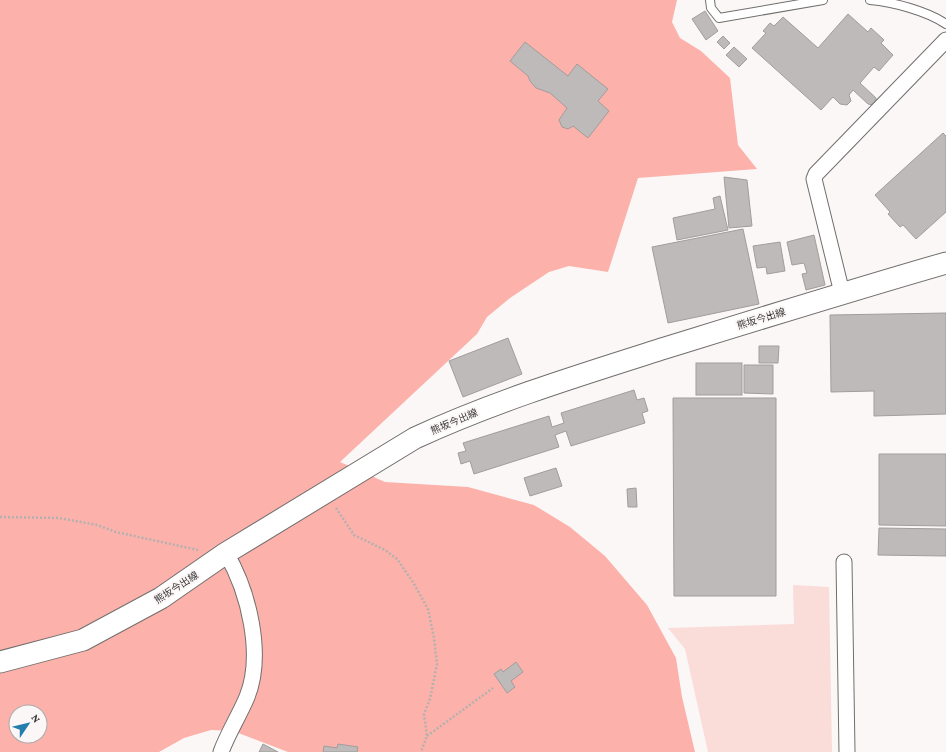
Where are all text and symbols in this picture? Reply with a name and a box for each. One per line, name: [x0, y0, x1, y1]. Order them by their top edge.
street label: 熊坂今出線: [736, 306, 787, 331]
street label: 熊坂今出線: [429, 407, 479, 436]
street label: 熊坂今出線: [152, 569, 200, 606]
north arrow: [8, 704, 48, 744]
text: N: [29, 712, 44, 725]

